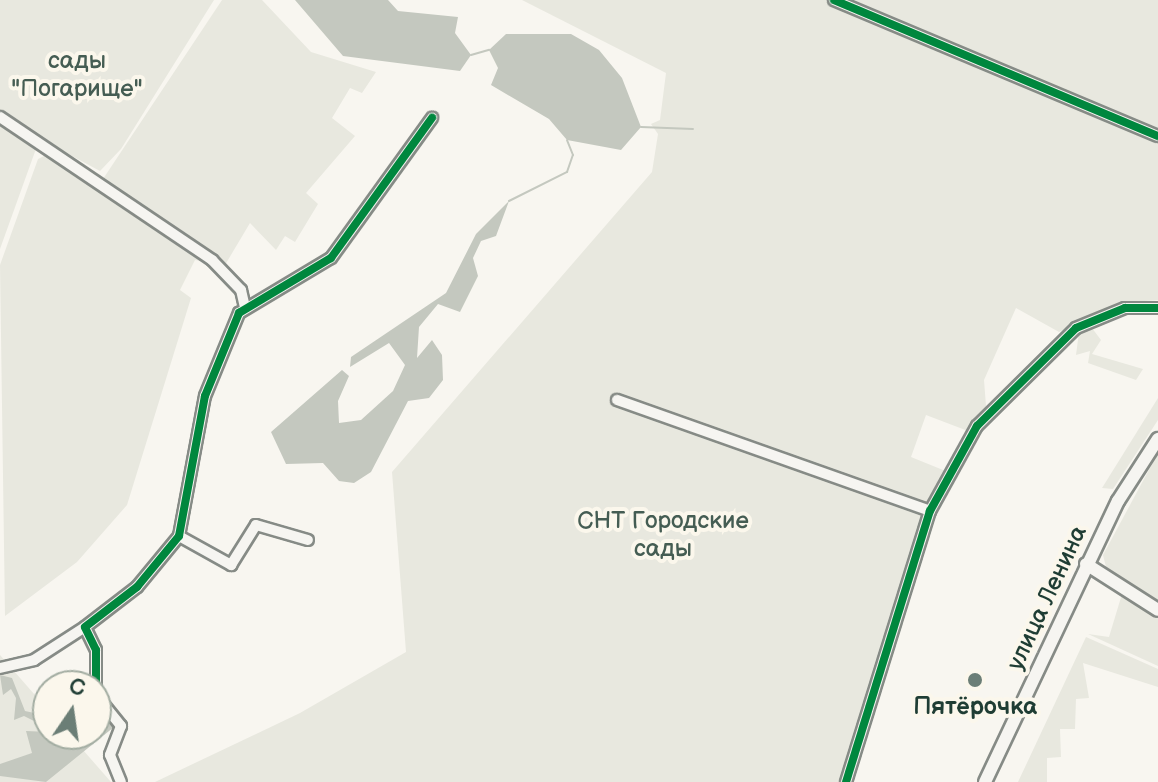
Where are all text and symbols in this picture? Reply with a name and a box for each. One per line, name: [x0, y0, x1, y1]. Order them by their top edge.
park label: сады "Погарище": [11, 47, 143, 103]
park label: СНТ Городские сады: [577, 507, 749, 563]
street label: улица Ленина: [1001, 521, 1093, 675]
north arrow: [32, 670, 112, 750]
marker: Пятёрочка: [966, 671, 984, 689]
text: С: [67, 673, 88, 703]
place label: Пятёрочка: [913, 693, 1037, 721]

